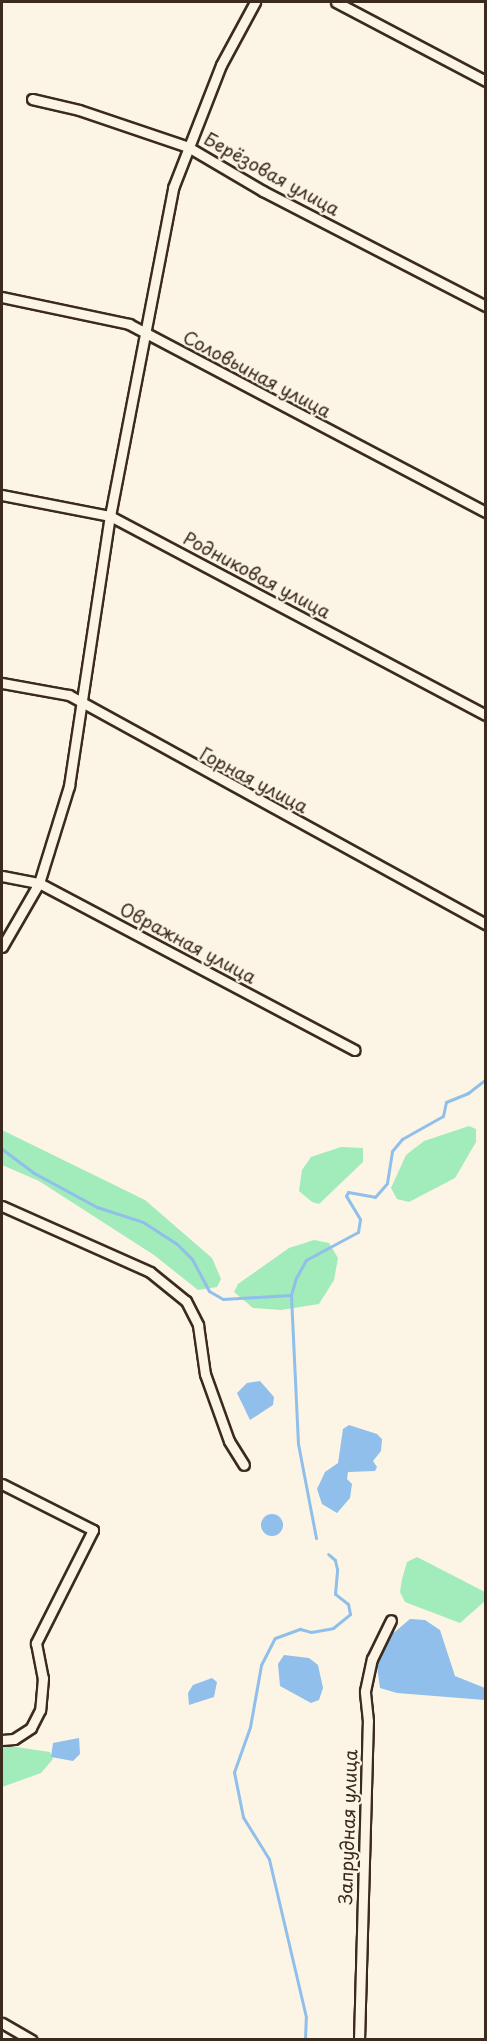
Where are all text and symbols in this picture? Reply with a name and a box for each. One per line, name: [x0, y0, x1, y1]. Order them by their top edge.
street label: Берёзовая улица: [200, 128, 344, 220]
street label: Соловьиная улица: [179, 326, 335, 422]
street label: Родниковая улица: [179, 527, 335, 623]
street label: Горная улица: [196, 742, 312, 818]
street label: Овражная улица: [116, 898, 260, 988]
street label: Запрудная улица: [334, 1748, 362, 1906]

